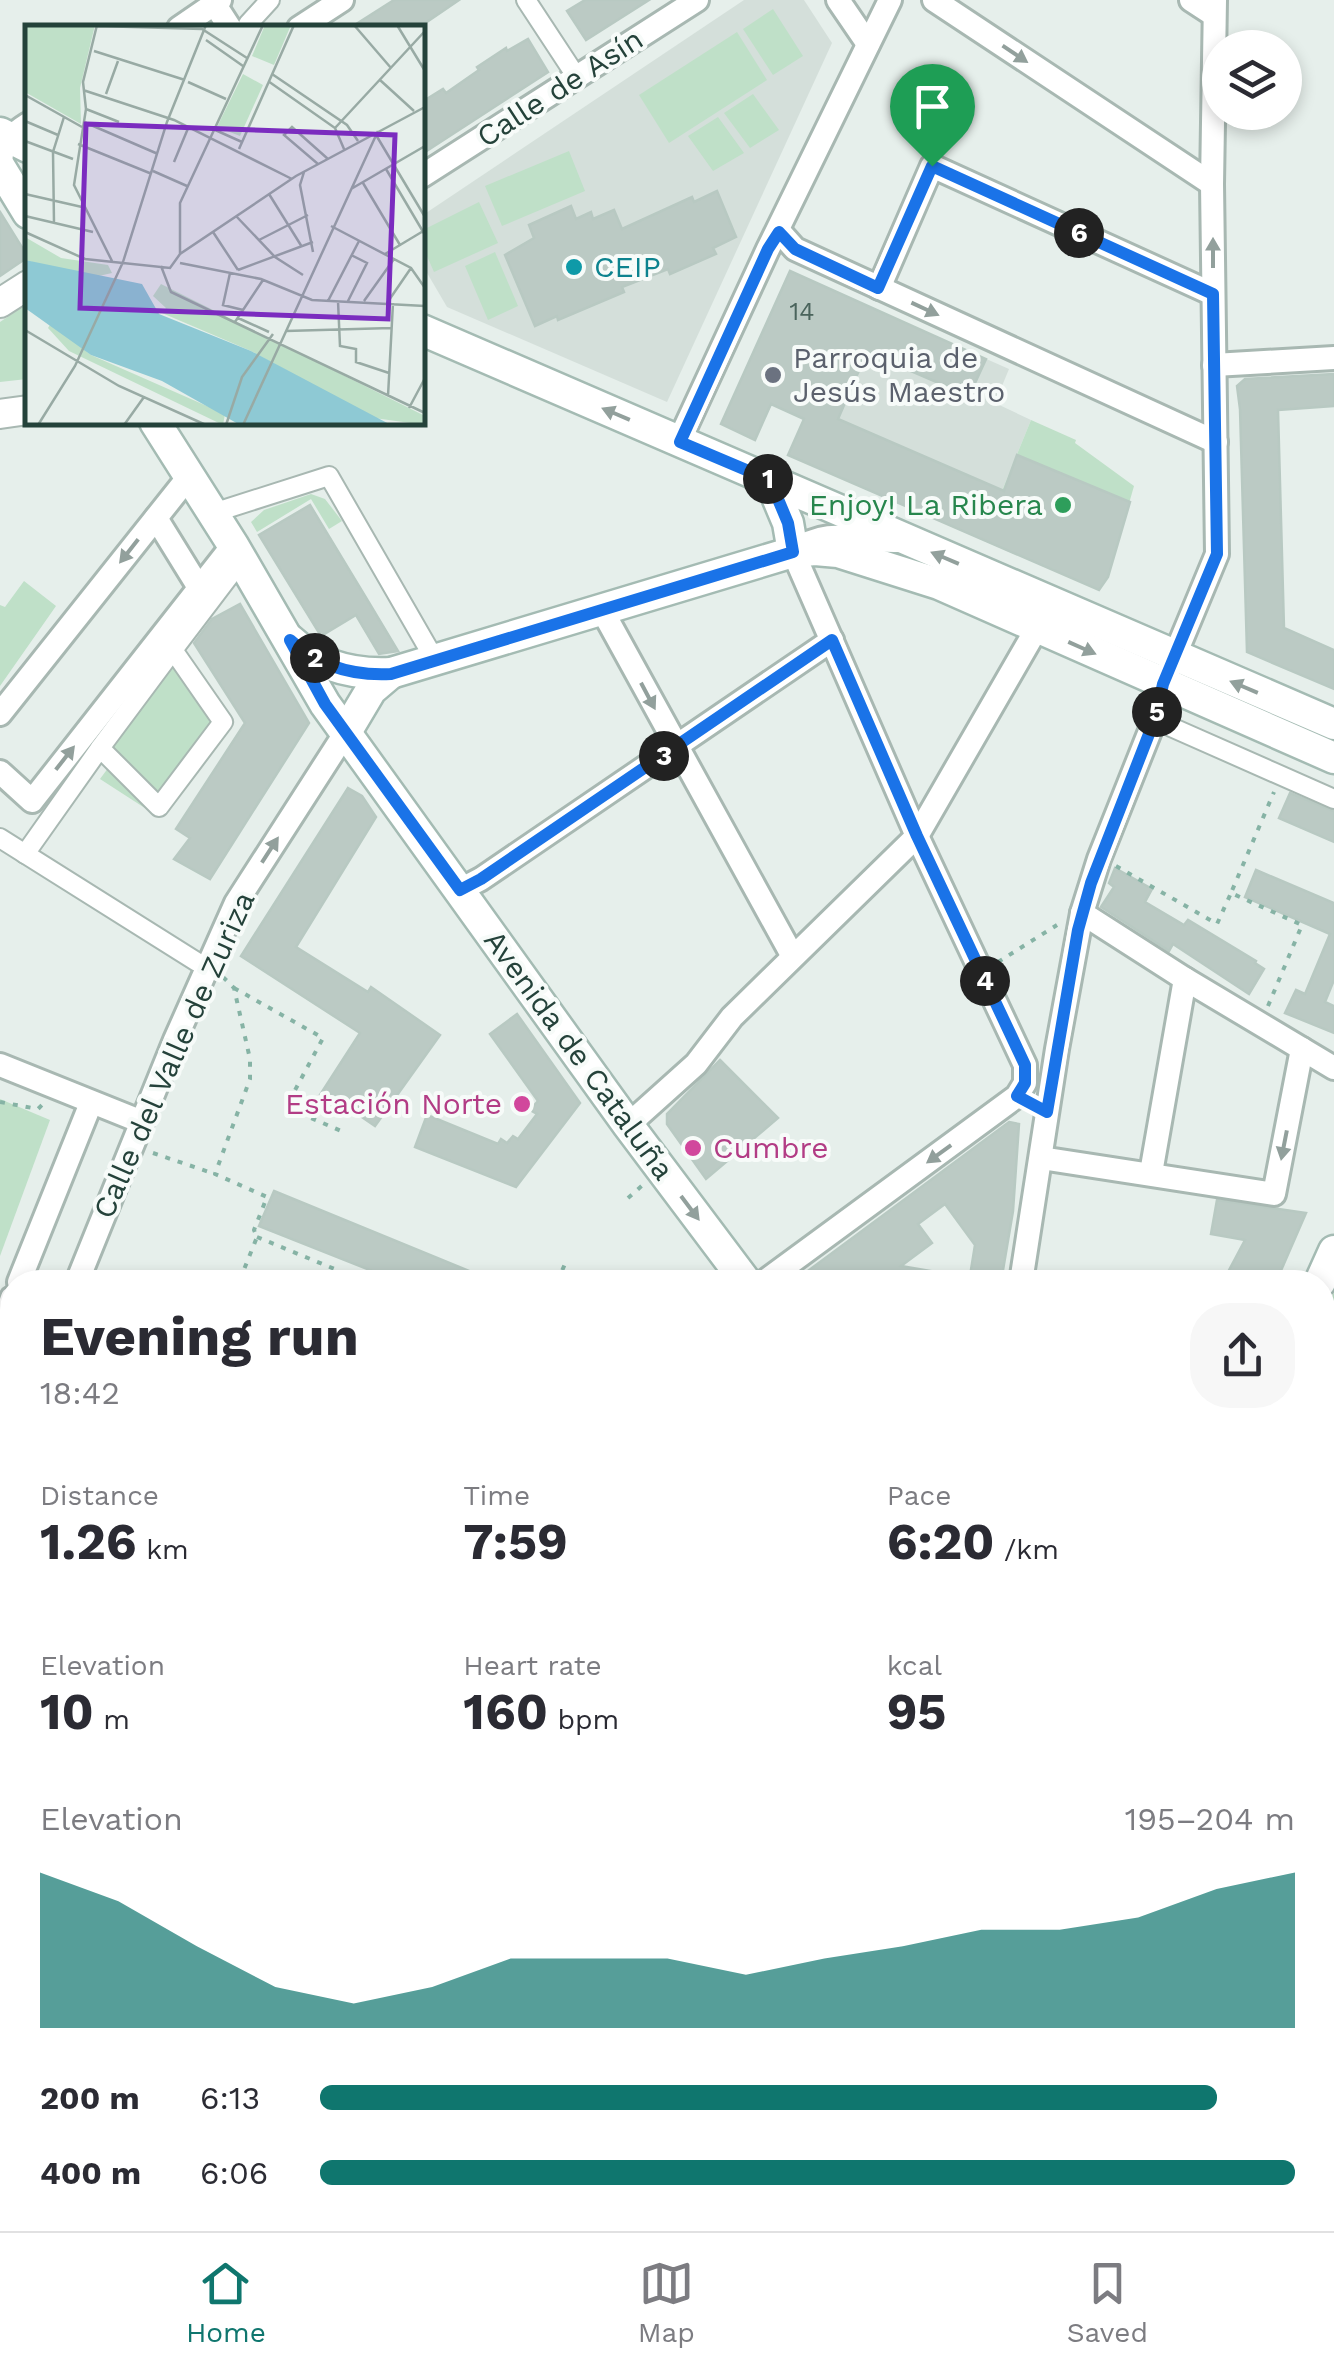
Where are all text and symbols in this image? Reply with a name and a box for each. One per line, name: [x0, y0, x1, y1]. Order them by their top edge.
street label: Calle de Asín: [470, 21, 649, 154]
inset map: [25, 25, 425, 425]
map controls: [1202, 30, 1302, 130]
button: layers: [1202, 30, 1302, 130]
one-way arrow: [1001, 44, 1029, 62]
pin: [890, 64, 975, 167]
icon: arrive: [905, 79, 960, 134]
pin: 6: [1054, 208, 1104, 258]
text: 6: [1070, 216, 1088, 249]
one-way arrow: [1204, 236, 1220, 268]
place label: CEIP: [594, 249, 661, 284]
marker: CEIP: [563, 256, 585, 278]
house number: 14: [789, 297, 815, 326]
one-way arrow: [911, 301, 940, 318]
place label: Parroquia de Jesús Maestro: [793, 340, 1005, 409]
marker: Parroquia de Jesús Maestro: [762, 364, 784, 386]
one-way arrow: [601, 406, 631, 422]
pin: 1: [743, 454, 793, 504]
text: 1: [762, 462, 774, 495]
place label: Enjoy! La Ribera: [809, 487, 1043, 522]
marker: Enjoy! La Ribera: [1052, 494, 1074, 516]
one-way arrow: [119, 538, 140, 564]
one-way arrow: [930, 550, 960, 566]
pin: 2: [290, 633, 340, 683]
one-way arrow: [1067, 640, 1097, 656]
text: 2: [307, 641, 323, 674]
one-way arrow: [1229, 678, 1259, 694]
one-way arrow: [639, 682, 656, 711]
pin: 5: [1132, 687, 1182, 737]
text: 5: [1149, 695, 1165, 728]
pin: 3: [639, 731, 689, 781]
text: 3: [656, 739, 672, 772]
one-way arrow: [54, 745, 75, 771]
one-way arrow: [260, 836, 278, 863]
street label: Calle del Valle de Zuriza: [86, 886, 261, 1224]
street label: Avenida de Cataluña: [477, 923, 682, 1186]
pin: 4: [960, 956, 1010, 1006]
text: 4: [976, 964, 994, 997]
place label: Estación Norte: [285, 1086, 502, 1121]
marker: Estación Norte: [511, 1093, 533, 1115]
place label: Cumbre: [713, 1130, 829, 1165]
one-way arrow: [1275, 1130, 1291, 1161]
marker: Cumbre: [682, 1137, 704, 1159]
one-way arrow: [926, 1143, 952, 1163]
one-way arrow: [680, 1195, 699, 1221]
button: share: [1190, 1303, 1295, 1408]
text: Evening run: [40, 1304, 359, 1368]
text: 18:42: [40, 1374, 120, 1412]
text: Distance: [40, 1479, 159, 1512]
text: Time: [463, 1479, 530, 1512]
text: Pace: [887, 1479, 951, 1512]
text: 1.26: [40, 1512, 137, 1571]
text: 7:59: [463, 1512, 568, 1571]
text: 6:20: [887, 1512, 995, 1571]
text: km: [137, 1533, 189, 1566]
text: /km: [995, 1533, 1059, 1566]
text: Elevation: [40, 1649, 165, 1682]
text: Heart rate: [463, 1649, 602, 1682]
text: kcal: [887, 1649, 942, 1682]
text: 10: [40, 1682, 94, 1741]
text: 160: [463, 1682, 548, 1741]
text: 95: [887, 1682, 946, 1741]
text: m: [94, 1703, 130, 1736]
text: bpm: [548, 1703, 619, 1736]
text: Elevation: [40, 1800, 183, 1838]
text: 195–204 m: [1125, 1800, 1295, 1838]
text: 200 m: [40, 2079, 140, 2117]
text: 6:13: [200, 2079, 260, 2117]
text: 400 m: [40, 2154, 141, 2192]
text: 6:06: [200, 2154, 268, 2192]
tab: Home: [186, 2256, 266, 2349]
tab: Map: [638, 2256, 695, 2349]
tab: Saved: [1067, 2256, 1148, 2349]

